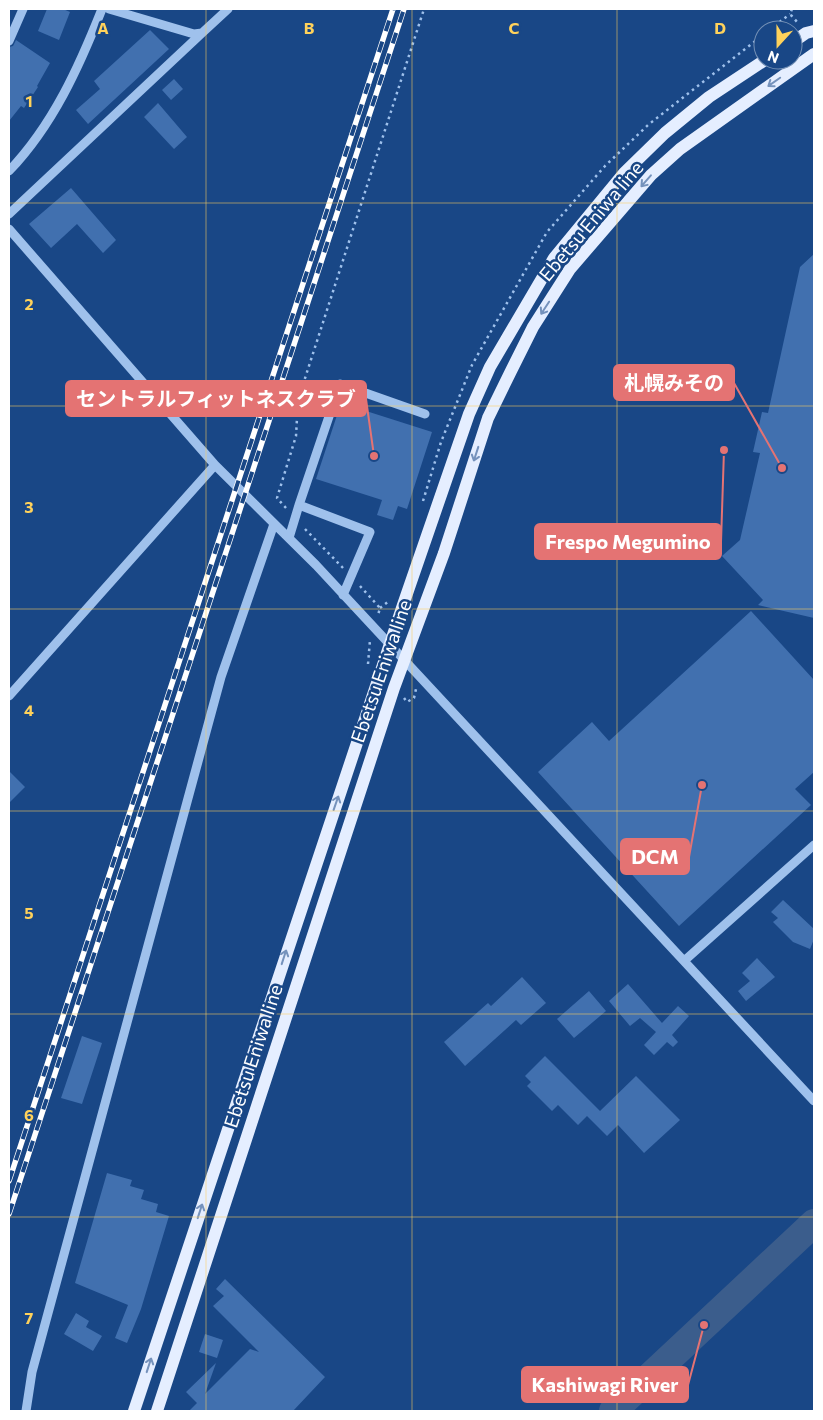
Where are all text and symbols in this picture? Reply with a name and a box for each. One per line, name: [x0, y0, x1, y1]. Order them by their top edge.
text: A: [97, 18, 109, 37]
text: B: [304, 18, 315, 37]
text: C: [509, 18, 520, 37]
text: D: [714, 18, 726, 37]
north arrow: [753, 20, 803, 70]
text: N: [765, 48, 781, 67]
one-way arrow: [768, 77, 782, 87]
text: 1: [25, 91, 33, 110]
street label: Ebetsu Eniwa line: [534, 156, 647, 285]
one-way arrow: [640, 174, 652, 187]
text: 2: [24, 294, 34, 313]
one-way arrow: [540, 300, 550, 314]
callout: 札幌みその: [614, 365, 734, 400]
text: 札幌みその: [624, 370, 724, 394]
callout: セントラルフィットネスクラブ: [66, 381, 366, 416]
text: セントラルフィットネスクラブ: [76, 386, 356, 410]
one-way arrow: [471, 446, 480, 462]
text: 3: [24, 497, 34, 516]
callout: Frespo Megumino: [535, 524, 721, 559]
text: Frespo Megumino: [545, 529, 711, 553]
street label: Ebetsu Eniwa line: [345, 596, 416, 745]
text: 4: [24, 700, 34, 719]
one-way arrow: [332, 795, 341, 811]
callout: DCM: [621, 839, 689, 874]
text: DCM: [631, 844, 679, 868]
text: 5: [24, 903, 34, 922]
one-way arrow: [280, 949, 289, 965]
street label: Ebetsu Eniwa line: [219, 981, 287, 1130]
text: 6: [24, 1105, 34, 1124]
one-way arrow: [196, 1203, 205, 1219]
text: 7: [25, 1308, 34, 1327]
one-way arrow: [145, 1358, 154, 1373]
callout: Kashiwagi River: [522, 1367, 688, 1402]
text: Kashiwagi River: [532, 1372, 678, 1396]

